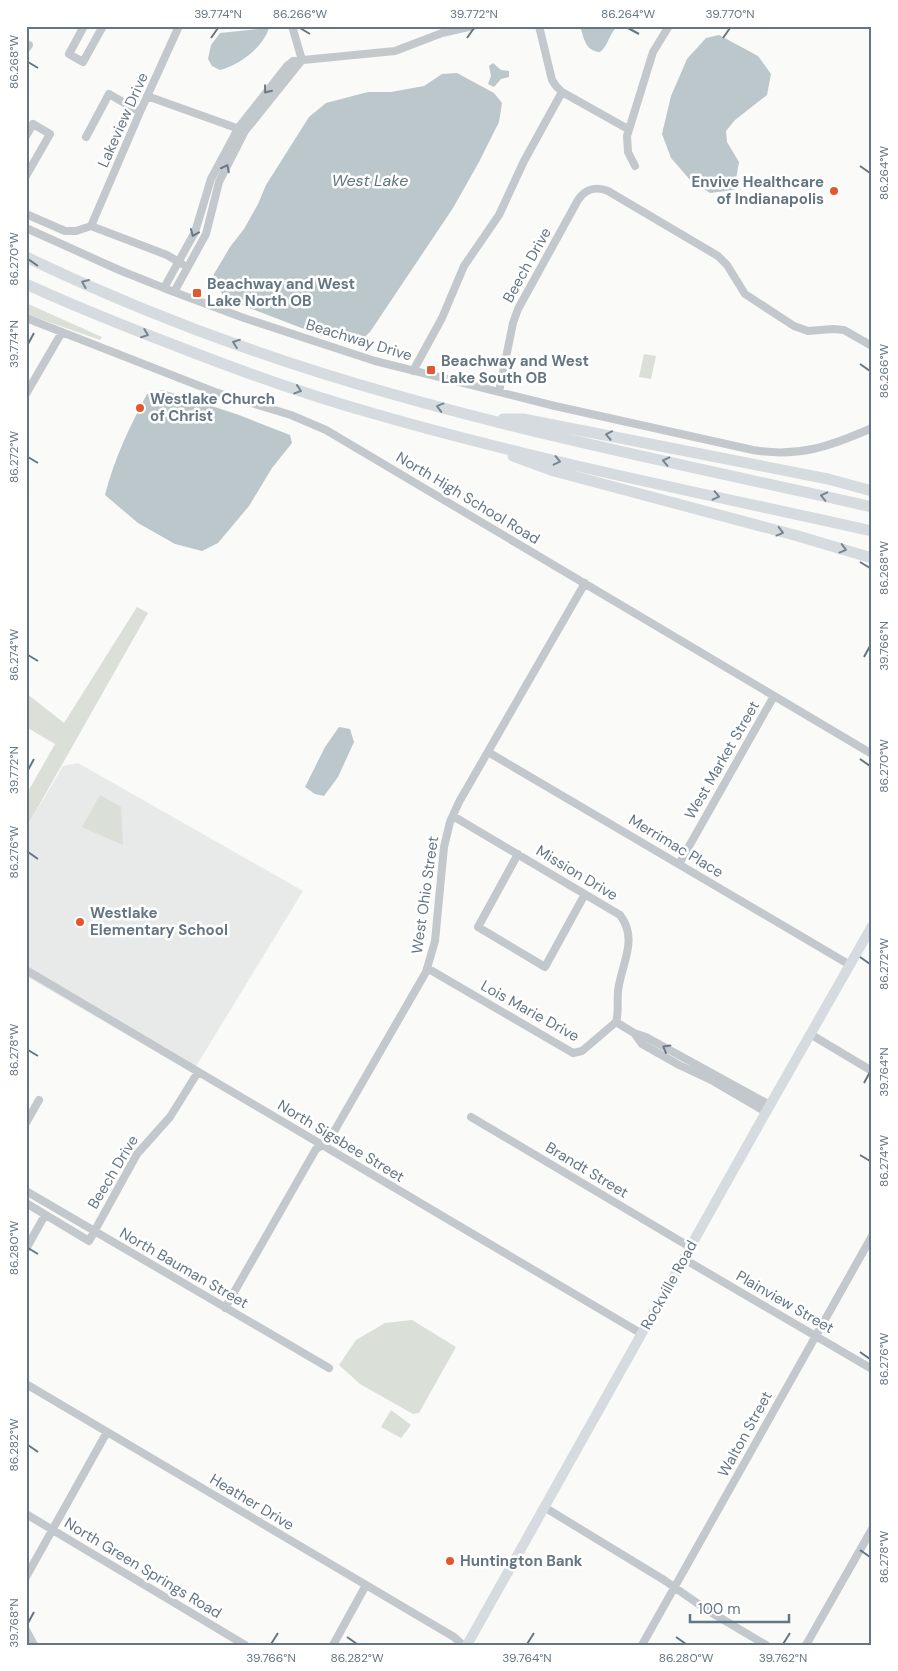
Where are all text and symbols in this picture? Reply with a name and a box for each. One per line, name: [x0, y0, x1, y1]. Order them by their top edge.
text: 39.774°N: [194, 6, 242, 22]
text: 86.266°W: [273, 6, 328, 22]
text: 39.772°N: [450, 6, 498, 22]
text: 86.264°W: [601, 6, 655, 22]
text: 39.770°N: [705, 6, 755, 22]
text: 86.268°W: [6, 35, 22, 89]
street label: Lakeview Drive: [93, 69, 153, 171]
one-way arrow: [264, 85, 273, 94]
text: 86.264°W: [876, 146, 892, 200]
one-way arrow: [220, 164, 230, 173]
water label: West Lake: [332, 170, 408, 191]
place label: Envive Healthcare of Indianapolis: [692, 172, 824, 209]
marker: Envive Healthcare of Indianapolis: [828, 185, 840, 197]
street label: Beech Drive: [498, 224, 556, 306]
one-way arrow: [189, 228, 200, 237]
text: 86.270°W: [6, 232, 22, 286]
place label: Beachway and West Lake North OB: [207, 274, 355, 311]
one-way arrow: [81, 279, 90, 290]
marker: Beachway and West Lake North OB: [191, 287, 203, 299]
street label: Beachway Drive: [304, 314, 414, 366]
text: 39.774°N: [6, 320, 22, 368]
one-way arrow: [141, 329, 149, 339]
one-way arrow: [232, 339, 241, 349]
text: 86.266°W: [876, 343, 892, 398]
place label: Beachway and West Lake South OB: [441, 351, 589, 388]
marker: Beachway and West Lake South OB: [425, 364, 437, 376]
one-way arrow: [293, 384, 302, 394]
place label: Westlake Church of Christ: [150, 389, 275, 426]
marker: Westlake Church of Christ: [134, 402, 146, 414]
one-way arrow: [436, 403, 444, 413]
text: 86.272°W: [6, 431, 22, 483]
one-way arrow: [604, 431, 613, 441]
street label: North High School Road: [393, 447, 543, 549]
one-way arrow: [553, 455, 562, 466]
one-way arrow: [661, 456, 670, 467]
one-way arrow: [711, 490, 720, 501]
one-way arrow: [820, 491, 829, 502]
one-way arrow: [776, 526, 784, 536]
text: 86.268°W: [876, 541, 892, 595]
one-way arrow: [839, 544, 847, 554]
text: 39.766°N: [876, 621, 892, 671]
text: 86.274°W: [6, 629, 22, 681]
street label: West Market Street: [680, 697, 764, 823]
text: 86.270°W: [876, 739, 892, 793]
text: 39.772°N: [6, 746, 22, 794]
street label: Merrimac Place: [625, 810, 727, 882]
text: 86.276°W: [6, 825, 22, 878]
street label: West Ohio Street: [407, 835, 443, 955]
street label: Mission Drive: [532, 841, 622, 905]
place label: Westlake Elementary School: [90, 903, 228, 940]
marker: Westlake Elementary School: [74, 916, 86, 928]
text: 86.272°W: [876, 938, 892, 990]
street label: Lois Marie Drive: [477, 976, 583, 1046]
text: 86.278°W: [6, 1023, 22, 1076]
one-way arrow: [663, 1045, 672, 1055]
text: 39.764°N: [876, 1047, 892, 1097]
street label: North Sigsbee Street: [274, 1095, 408, 1187]
street label: Beech Drive: [83, 1131, 143, 1213]
text: 86.274°W: [876, 1135, 892, 1187]
street label: Brandt Street: [542, 1137, 632, 1203]
text: 86.280°W: [6, 1220, 22, 1275]
street label: North Bauman Street: [116, 1223, 252, 1313]
street label: Rockville Road: [636, 1237, 702, 1333]
street label: Plainview Street: [732, 1266, 838, 1338]
text: 86.276°W: [876, 1332, 892, 1385]
street label: Walton Street: [713, 1388, 777, 1480]
text: 86.282°W: [6, 1418, 22, 1472]
street label: Heather Drive: [206, 1469, 298, 1535]
street label: North Green Springs Road: [61, 1513, 225, 1623]
text: 86.278°W: [876, 1530, 892, 1583]
place label: Huntington Bank: [460, 1551, 583, 1571]
marker: Huntington Bank: [444, 1555, 456, 1567]
scale bar: [690, 1591, 789, 1623]
text: 39.768°N: [6, 1598, 22, 1648]
text: 100 m: [698, 1599, 741, 1619]
text: 39.766°N: [246, 1650, 296, 1666]
text: 86.282°W: [330, 1650, 384, 1666]
text: 39.764°N: [502, 1650, 552, 1666]
text: 86.280°W: [659, 1650, 714, 1666]
text: 39.762°N: [759, 1650, 807, 1666]

